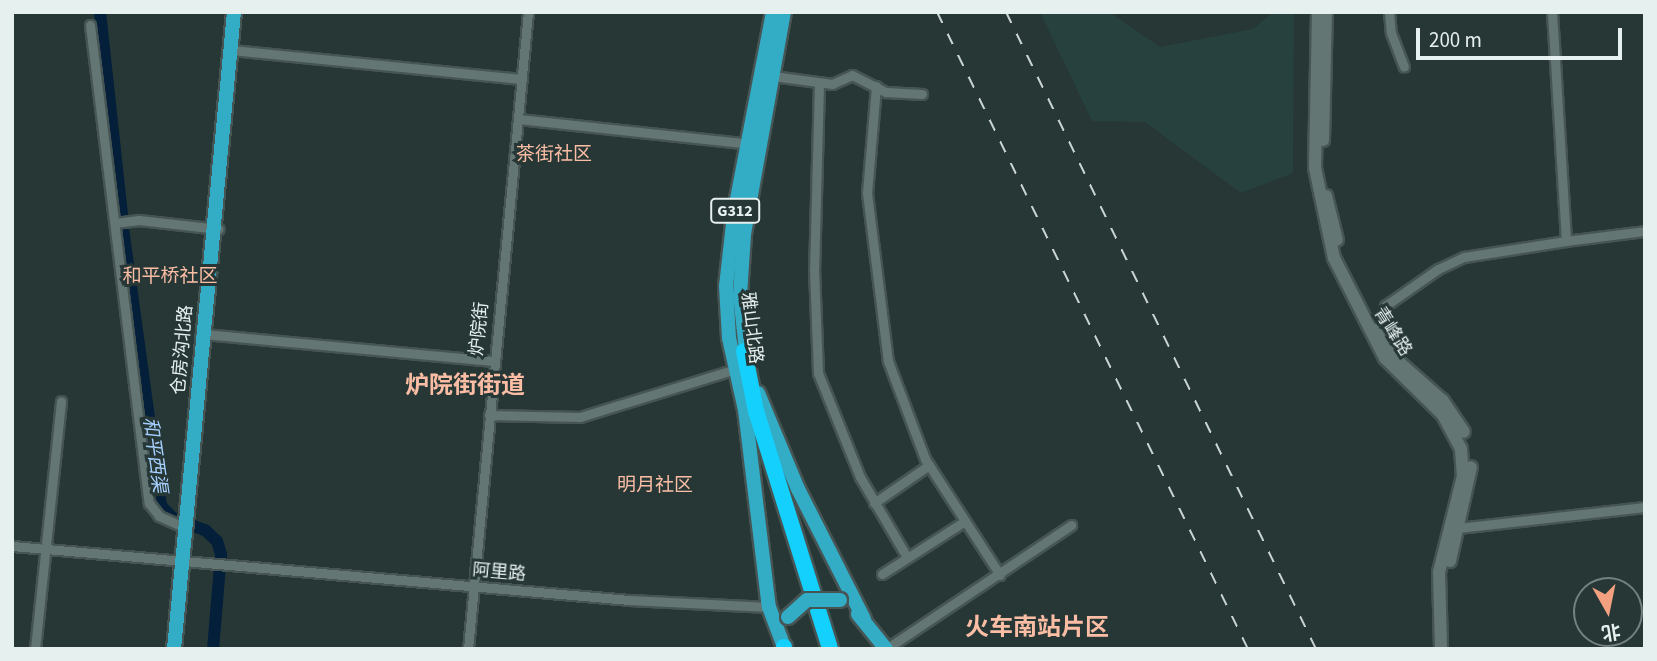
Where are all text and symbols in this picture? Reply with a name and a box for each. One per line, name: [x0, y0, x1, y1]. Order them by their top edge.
scale bar: [1419, 14, 1626, 58]
text: 200 m: [1429, 25, 1482, 55]
district label: 茶街社区: [516, 144, 592, 166]
road number: G312: [709, 198, 761, 224]
district label: 和平桥社区: [123, 266, 217, 288]
street label: 雅山北路: [736, 291, 766, 365]
street label: 炉院街: [466, 301, 494, 357]
street label: 青峰路: [1368, 303, 1416, 361]
street label: 仓房沟北路: [168, 304, 198, 396]
district label: 炉院街街道: [405, 372, 525, 400]
water label: 和平西渠: [137, 416, 171, 494]
district label: 明月社区: [617, 475, 693, 497]
street label: 阿里路: [471, 560, 527, 586]
north arrow: [1573, 577, 1643, 647]
district label: 火车南站片区: [965, 614, 1109, 642]
text: 北: [1600, 616, 1623, 646]

